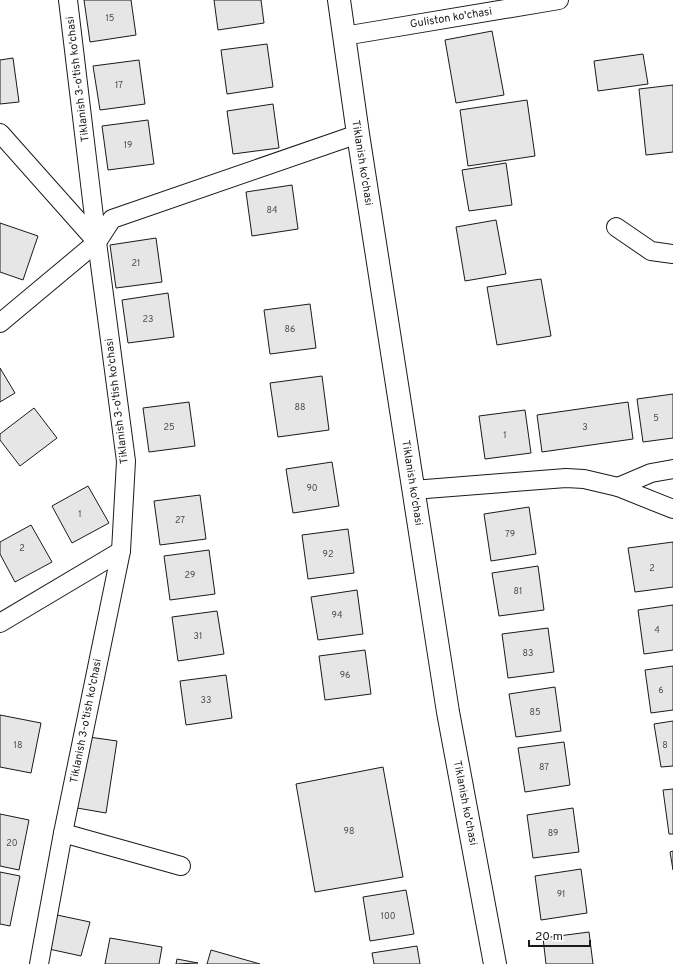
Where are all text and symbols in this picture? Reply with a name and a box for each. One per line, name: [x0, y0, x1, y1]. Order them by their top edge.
street label: Guliston ko'chasi: [409, 5, 493, 31]
house number: 15: [106, 13, 114, 24]
street label: Tiklanish 3-o'tish ko'chasi: [63, 15, 93, 143]
house number: 17: [115, 80, 123, 91]
street label: Tiklanish ko'chasi: [348, 119, 376, 207]
house number: 19: [124, 140, 132, 151]
house number: 84: [266, 205, 278, 216]
house number: 21: [132, 258, 140, 269]
house number: 23: [143, 314, 153, 325]
house number: 86: [285, 324, 295, 335]
street label: Tiklanish 3-o'tish ko'chasi: [102, 337, 132, 465]
house number: 88: [295, 402, 306, 413]
house number: 5: [653, 413, 659, 424]
house number: 25: [163, 422, 175, 433]
house number: 3: [582, 422, 588, 433]
house number: 1: [503, 430, 507, 441]
street label: Tiklanish ko'chasi: [398, 439, 426, 527]
house number: 90: [306, 483, 318, 494]
house number: 1: [78, 509, 82, 520]
house number: 27: [175, 515, 185, 526]
house number: 79: [505, 529, 515, 540]
house number: 2: [19, 543, 25, 554]
house number: 92: [323, 549, 333, 560]
house number: 2: [649, 563, 655, 574]
house number: 29: [185, 570, 195, 581]
house number: 81: [514, 586, 522, 597]
house number: 94: [332, 610, 343, 621]
house number: 4: [654, 625, 660, 636]
house number: 31: [194, 631, 202, 642]
house number: 83: [523, 648, 533, 659]
street label: Tiklanish 3-o'tish ko'chasi: [67, 658, 105, 784]
house number: 96: [340, 670, 350, 681]
house number: 6: [658, 685, 664, 696]
house number: 33: [201, 695, 211, 706]
house number: 85: [529, 707, 541, 718]
house number: 18: [14, 740, 22, 751]
house number: 8: [662, 740, 668, 751]
street label: Tiklanish ko'chasi: [450, 759, 480, 847]
house number: 87: [539, 762, 549, 773]
house number: 98: [344, 826, 354, 837]
house number: 89: [548, 828, 558, 839]
house number: 20: [6, 838, 18, 849]
house number: 91: [557, 889, 565, 900]
house number: 100: [381, 911, 396, 922]
scale bar: [529, 922, 590, 948]
text: 20 m: [535, 929, 563, 945]

